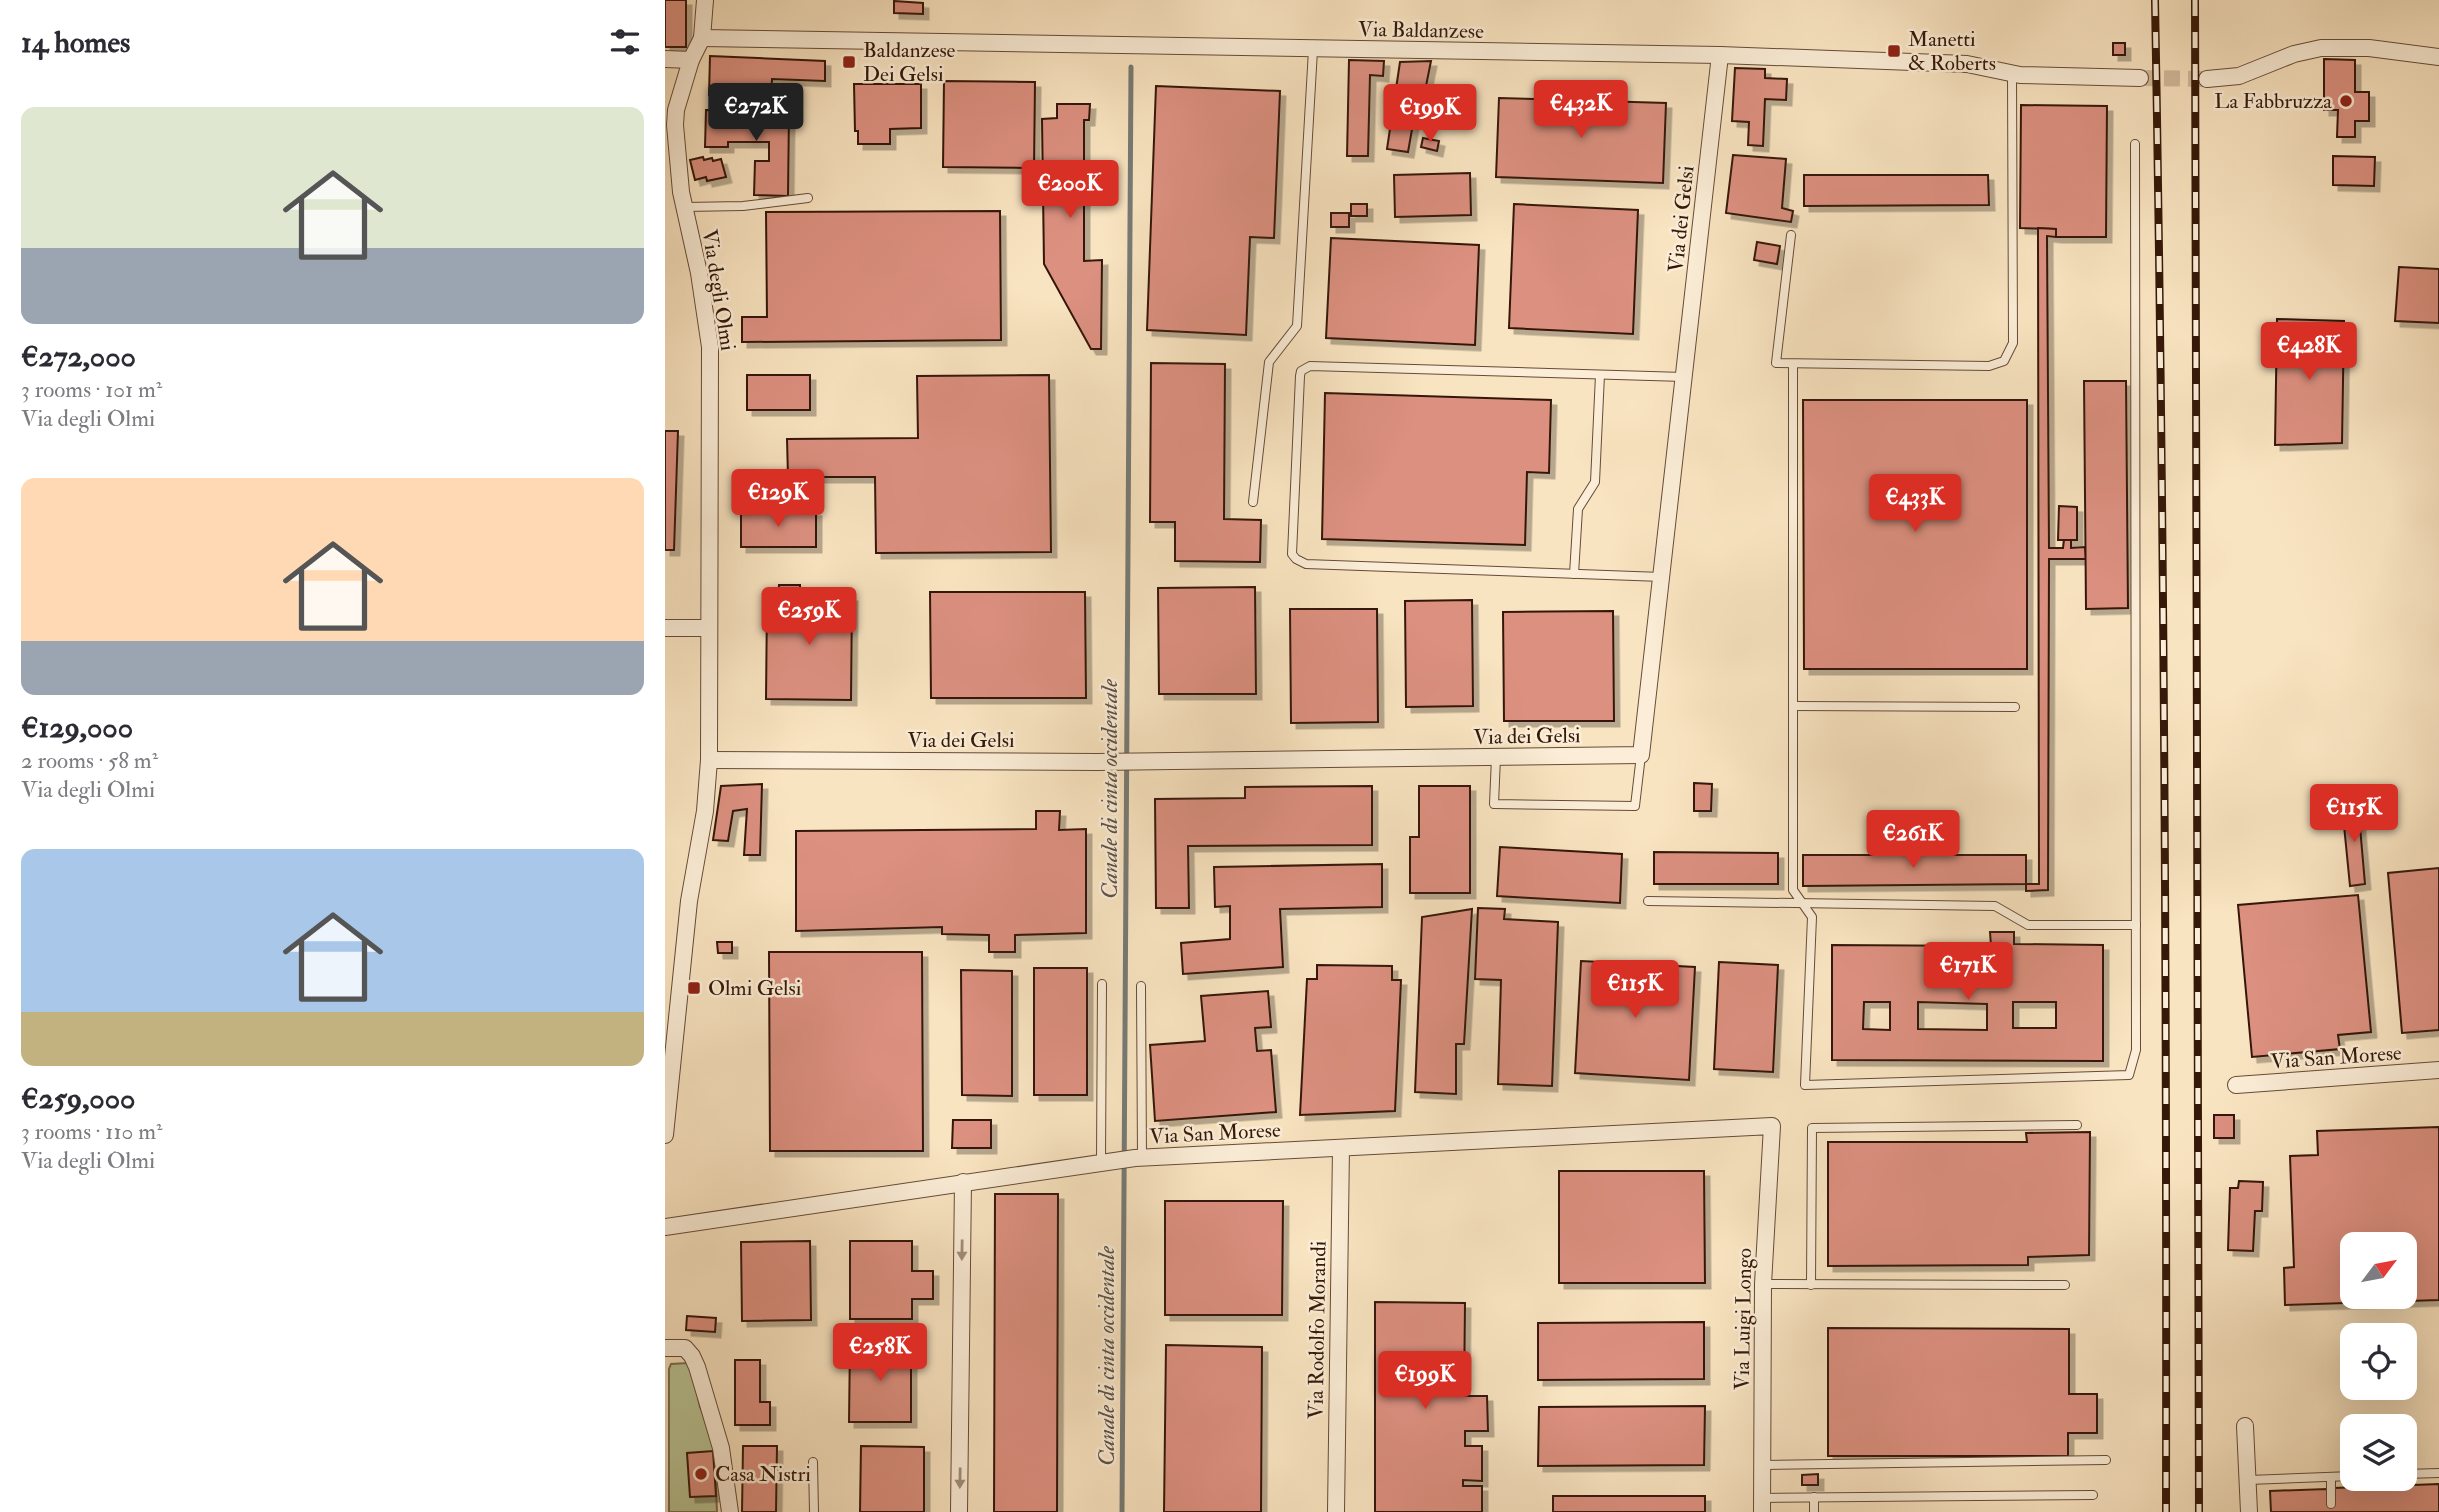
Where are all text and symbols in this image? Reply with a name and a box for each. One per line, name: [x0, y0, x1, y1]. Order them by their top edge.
street label: Via Baldanzese: [1358, 16, 1484, 45]
icon: filters: [606, 23, 644, 61]
text: 14 homes: [21, 24, 130, 61]
place label: Manetti & Roberts: [1908, 26, 1996, 77]
place label: Baldanzese Dei Gelsi: [863, 37, 956, 88]
marker: Manetti & Roberts: [1886, 43, 1902, 59]
marker: Baldanzese Dei Gelsi: [841, 54, 857, 70]
pin: €432K: [1532, 80, 1630, 140]
pin: €272K: [707, 83, 805, 143]
pin: €199K: [1381, 85, 1479, 144]
text: €432K: [1550, 88, 1612, 117]
place label: La Fabbruzza: [2214, 88, 2332, 115]
text: €272K: [724, 91, 788, 120]
text: €199K: [1399, 92, 1461, 121]
marker: La Fabbruzza: [2338, 93, 2354, 109]
icon: home: [270, 152, 396, 278]
pin: €200K: [1021, 160, 1119, 220]
street label: Via dei Gelsi: [1662, 164, 1701, 274]
text: €200K: [1038, 168, 1102, 197]
street label: Via degli Olmi: [696, 227, 741, 353]
pin: €428K: [2260, 322, 2358, 382]
text: €428K: [2277, 330, 2341, 359]
text: €272,000: [21, 338, 136, 375]
text: 3 rooms · 101 m²: [21, 375, 162, 404]
text: Via degli Olmi: [21, 404, 155, 433]
pin: €129K: [729, 470, 827, 529]
pin: €433K: [1866, 475, 1964, 534]
text: €129K: [747, 477, 809, 506]
text: €433K: [1885, 482, 1945, 511]
icon: home: [270, 523, 396, 649]
pin: €259K: [760, 588, 858, 647]
text: €259K: [777, 595, 841, 624]
water label: Canale di cinta occidentale: [1095, 679, 1124, 899]
text: €129,000: [21, 709, 133, 746]
street label: Via dei Gelsi: [1473, 722, 1581, 751]
street label: Via dei Gelsi: [907, 727, 1015, 754]
text: 2 rooms · 58 m²: [21, 746, 158, 775]
text: Via degli Olmi: [21, 775, 155, 804]
pin: €115K: [2305, 784, 2403, 844]
text: €115K: [2326, 792, 2382, 821]
pin: €261K: [1864, 810, 1962, 870]
text: €261K: [1883, 818, 1943, 847]
icon: home: [270, 894, 396, 1020]
pin: €171K: [1919, 942, 2017, 1002]
text: €171K: [1940, 950, 1996, 979]
pin: €115K: [1586, 960, 1684, 1020]
text: €115K: [1607, 968, 1663, 997]
place label: Olmi Gelsi: [708, 975, 802, 1002]
marker: Olmi Gelsi: [686, 980, 702, 996]
street label: Via San Morese: [2269, 1039, 2403, 1076]
text: €259,000: [21, 1080, 136, 1117]
text: 3 rooms · 110 m²: [21, 1117, 162, 1146]
street label: Via San Morese: [1149, 1117, 1282, 1150]
text: Via degli Olmi: [21, 1146, 155, 1175]
north arrow: [2340, 1232, 2417, 1309]
map controls: [2340, 1232, 2417, 1491]
one-way arrow: [956, 1239, 968, 1261]
street label: Via Rodolfo Morandi: [1302, 1240, 1333, 1419]
water label: Canale di cinta occidentale: [1092, 1246, 1121, 1466]
street label: Via Luigi Longo: [1729, 1248, 1758, 1390]
button: locate: [2340, 1323, 2417, 1400]
pin: €258K: [831, 1324, 929, 1383]
text: €258K: [849, 1331, 911, 1360]
pin: €199K: [1376, 1352, 1474, 1411]
text: €199K: [1394, 1359, 1456, 1388]
button: layers: [2340, 1414, 2417, 1491]
place label: Casa Nistri: [715, 1461, 811, 1488]
marker: Casa Nistri: [693, 1466, 709, 1482]
one-way arrow: [954, 1467, 966, 1489]

